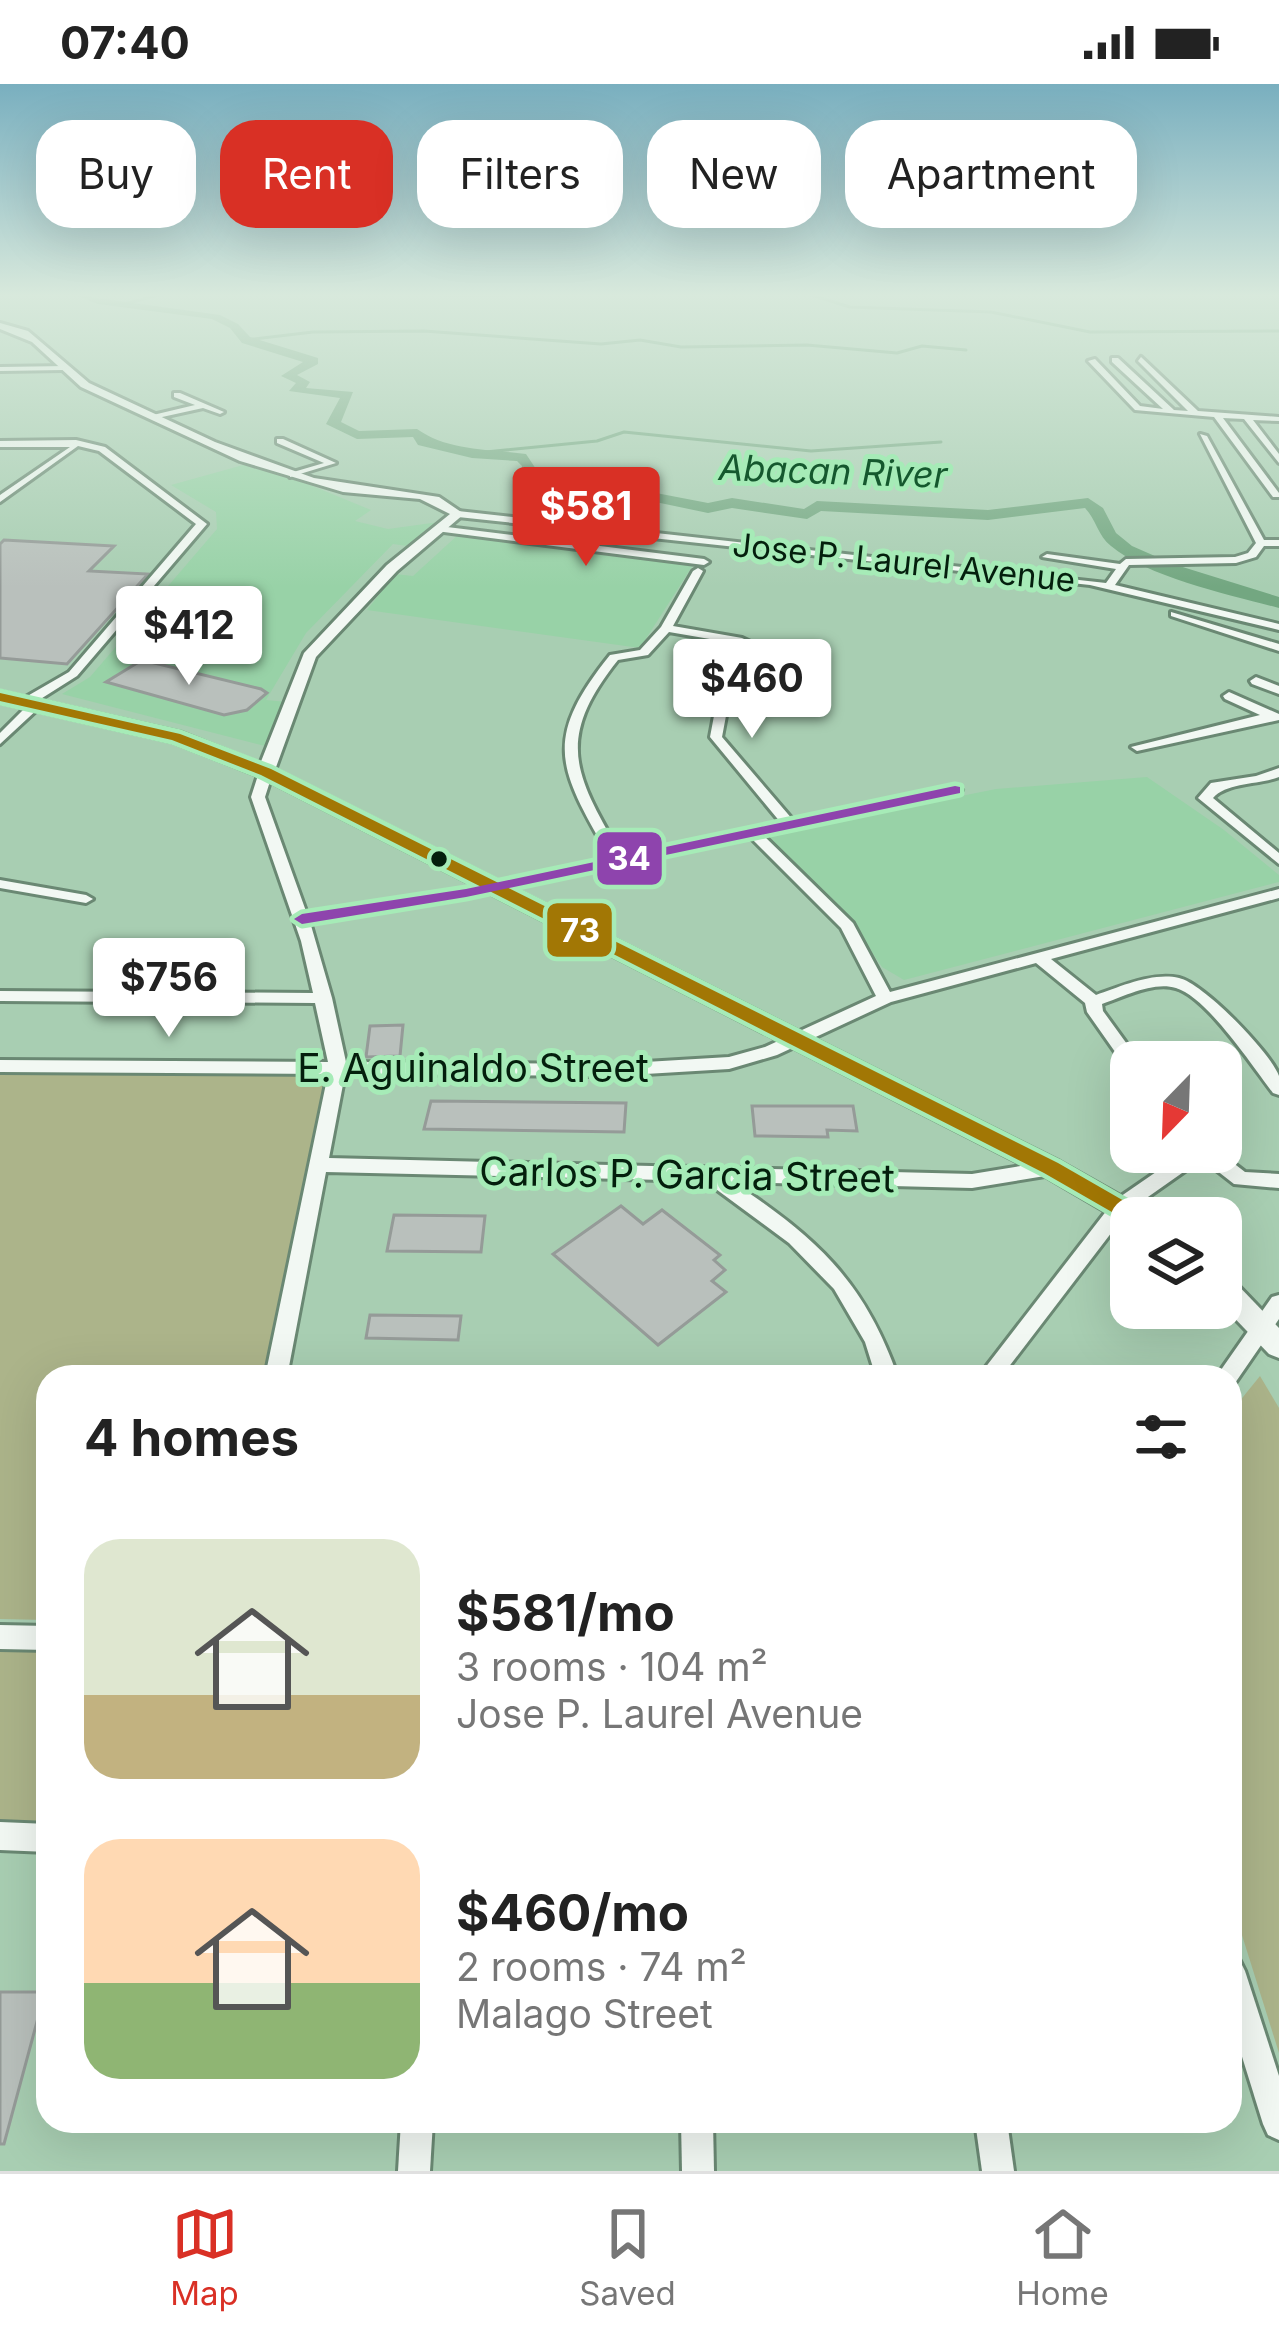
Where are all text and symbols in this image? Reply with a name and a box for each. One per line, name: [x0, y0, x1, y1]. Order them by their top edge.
text: 07:40: [60, 15, 190, 70]
chip: Buy: [36, 120, 196, 228]
chip: Rent: [220, 120, 393, 228]
chip: Filters: [417, 120, 623, 228]
chip: New: [647, 120, 821, 228]
chip: Apartment: [845, 120, 1137, 228]
water label: Abacan River: [717, 445, 950, 497]
pin: $581: [515, 467, 657, 569]
text: $581: [540, 482, 632, 529]
street label: Jose P. Laurel Avenue: [731, 524, 1077, 600]
pin: $412: [118, 586, 260, 688]
text: $412: [143, 601, 235, 648]
pin: $460: [681, 639, 823, 741]
text: $460: [700, 654, 804, 701]
line badge: 34: [595, 830, 664, 887]
text: 34: [607, 838, 651, 878]
unlabelled marker: [428, 848, 450, 870]
line badge: 73: [545, 901, 614, 959]
text: 73: [560, 910, 600, 950]
pin: $756: [98, 938, 240, 1040]
text: $756: [120, 953, 218, 1000]
north arrow: [1110, 1041, 1242, 1173]
map controls: [1110, 1041, 1242, 1329]
street label: E. Aguinaldo Street: [297, 1044, 649, 1091]
street label: Carlos P. Garcia Street: [479, 1147, 895, 1201]
button: layers: [1110, 1197, 1242, 1329]
icon: filters: [1128, 1404, 1194, 1470]
text: 4 homes: [84, 1407, 299, 1468]
text: $581/mo: [456, 1582, 675, 1643]
icon: home: [180, 1587, 324, 1731]
text: 3 rooms · 104 m²: [456, 1643, 768, 1690]
text: Jose P. Laurel Avenue: [456, 1690, 863, 1737]
text: $460/mo: [456, 1882, 689, 1943]
icon: home: [180, 1887, 324, 2031]
text: 2 rooms · 74 m²: [456, 1943, 747, 1990]
text: Malago Street: [456, 1990, 713, 2037]
tab: Map: [170, 2201, 239, 2313]
tab: Saved: [579, 2201, 676, 2313]
tab: Home: [1016, 2201, 1109, 2313]

